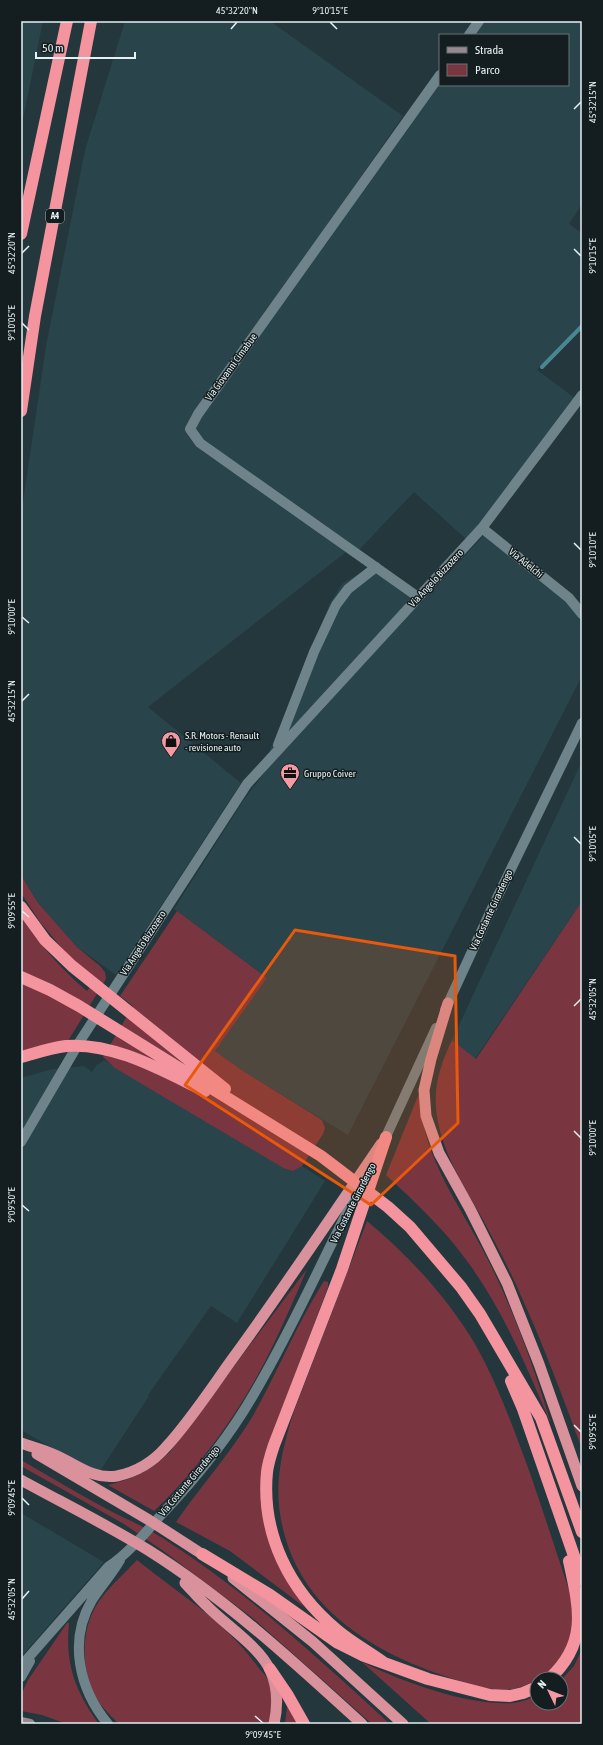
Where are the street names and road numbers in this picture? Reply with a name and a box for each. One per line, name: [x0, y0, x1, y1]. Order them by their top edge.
road number: A4: [46, 209, 64, 223]
street label: Via Giovanni Cimabue: [203, 331, 259, 403]
street label: Via Adelchi: [507, 546, 545, 580]
street label: Via Angelo Bizzozero: [407, 547, 466, 609]
street label: Via Costante Girardengo: [467, 868, 515, 952]
street label: Via Angelo Bizzozero: [118, 908, 168, 977]
street label: Via Costante Girardengo: [328, 1161, 378, 1245]
street label: Via Costante Girardengo: [157, 1444, 222, 1518]

